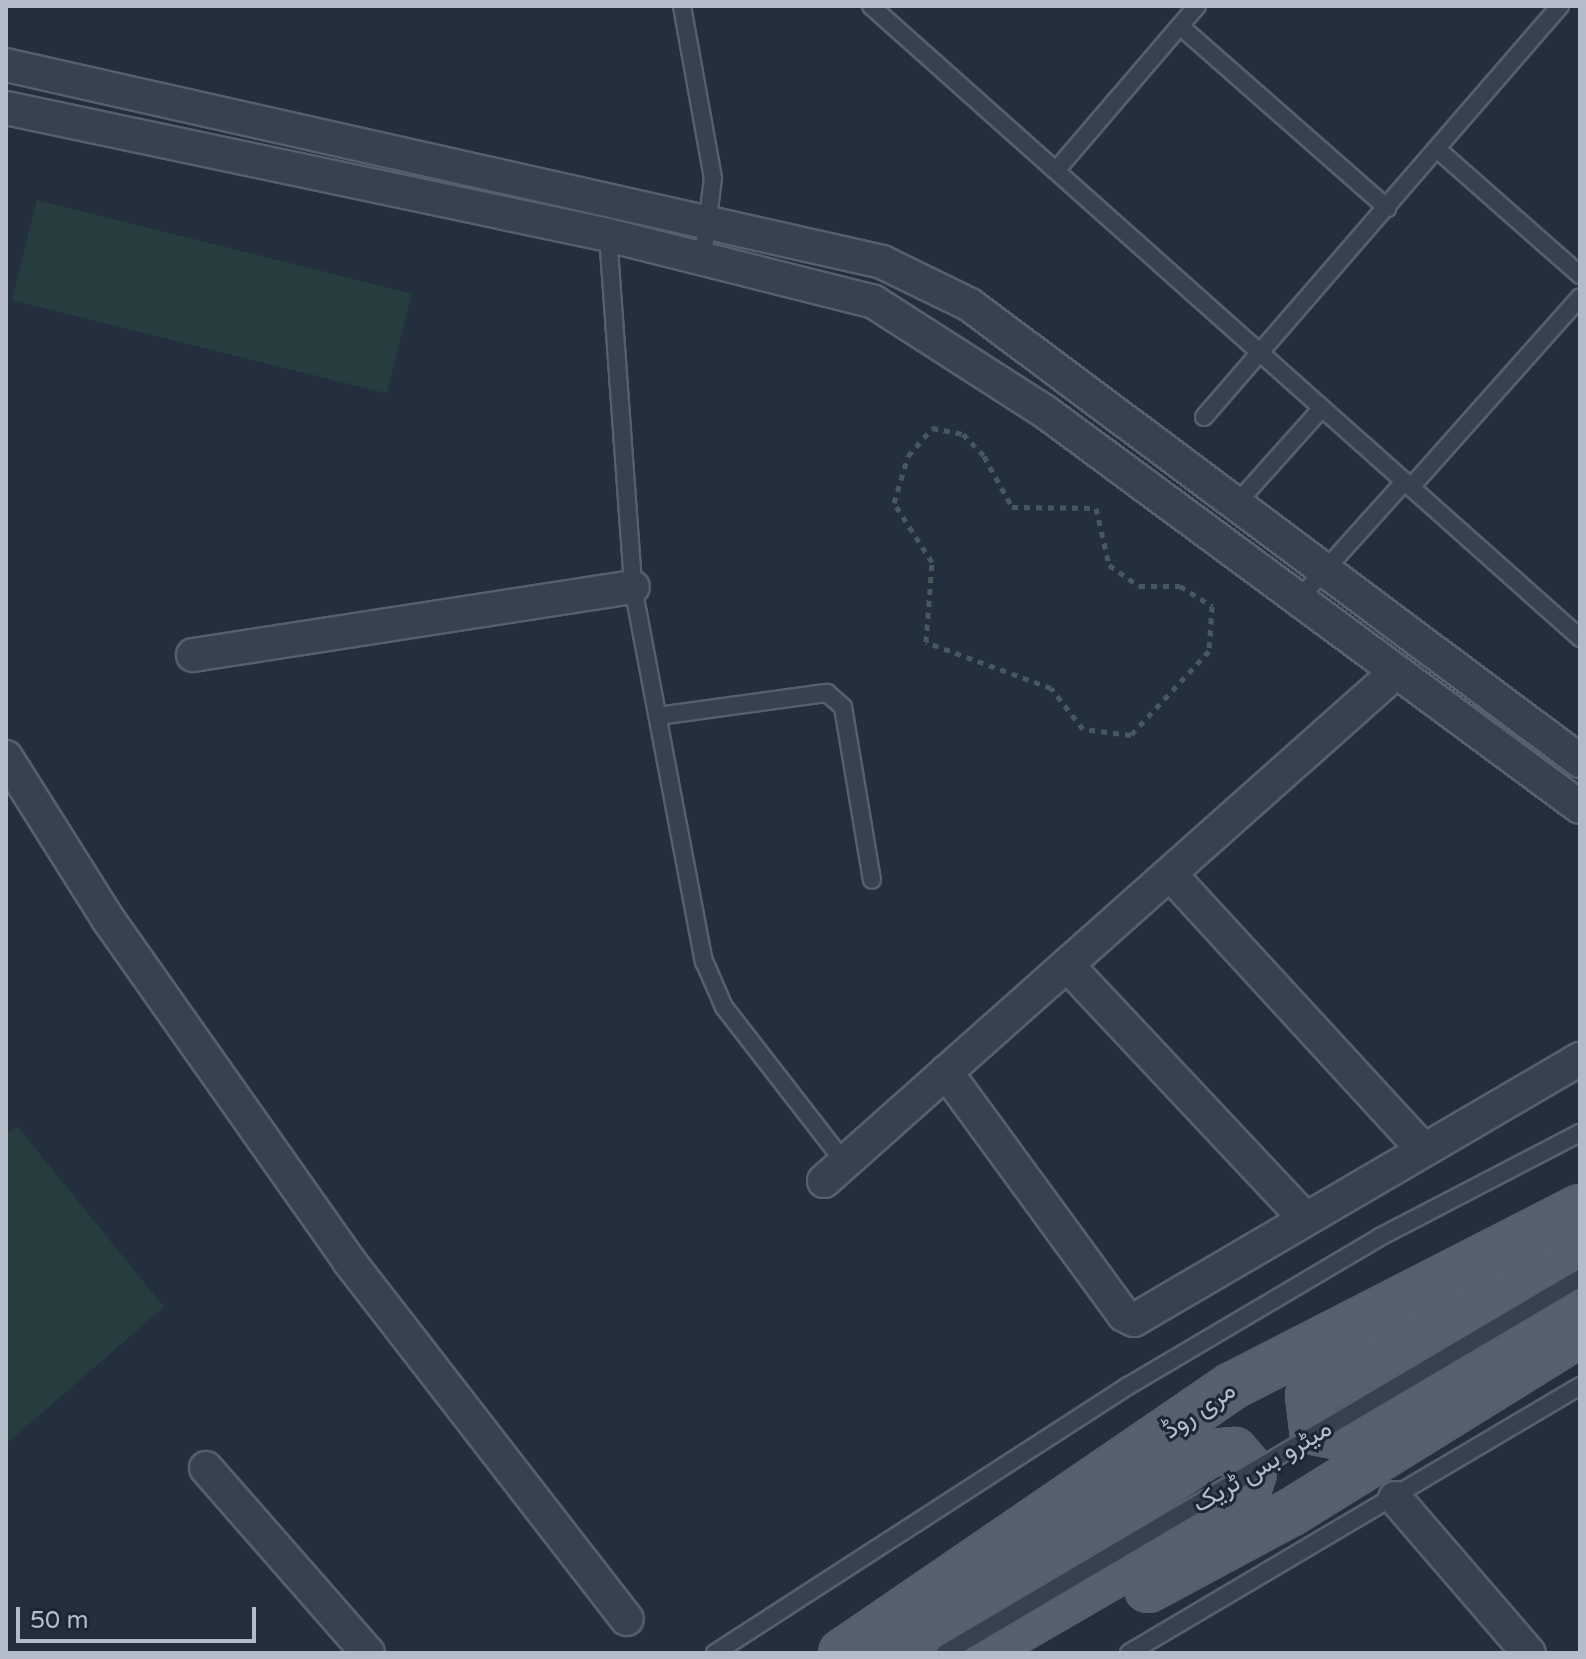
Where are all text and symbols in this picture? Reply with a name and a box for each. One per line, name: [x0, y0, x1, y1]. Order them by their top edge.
street label: مری روڈ: [1156, 1374, 1242, 1446]
street label: میٹرو بس ٹریک: [1187, 1412, 1337, 1520]
scale bar: [20, 1591, 260, 1641]
text: 50 m: [30, 1606, 88, 1635]

